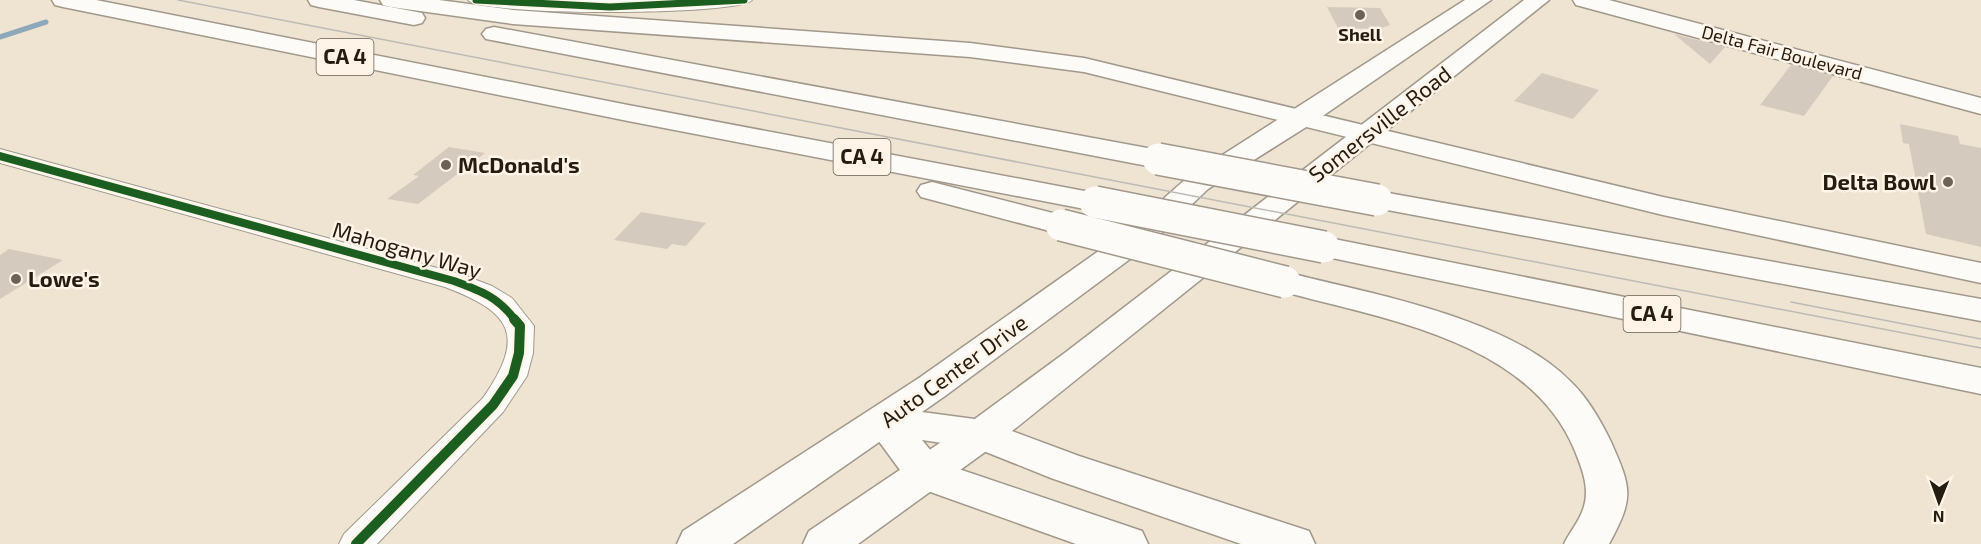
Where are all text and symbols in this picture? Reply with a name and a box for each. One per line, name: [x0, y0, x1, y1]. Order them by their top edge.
marker: Shell: [1353, 8, 1367, 22]
street label: Delta Fair Boulevard: [1700, 20, 1865, 84]
place label: Shell: [1338, 23, 1382, 45]
road number: CA 4: [316, 39, 374, 75]
street label: Somersville Road: [1303, 60, 1456, 187]
road number: CA 4: [834, 139, 890, 175]
place label: McDonald's: [458, 151, 580, 177]
marker: McDonald's: [439, 158, 453, 172]
place label: Delta Bowl: [1822, 168, 1937, 194]
marker: Delta Bowl: [1941, 175, 1955, 189]
street label: Mahogany Way: [330, 215, 485, 283]
place label: Lowe's: [28, 265, 100, 291]
marker: Lowe's: [9, 272, 23, 286]
road number: CA 4: [1624, 296, 1680, 332]
street label: Auto Center Drive: [875, 308, 1032, 432]
north arrow: [1909, 472, 1969, 532]
text: N: [1933, 508, 1945, 527]

